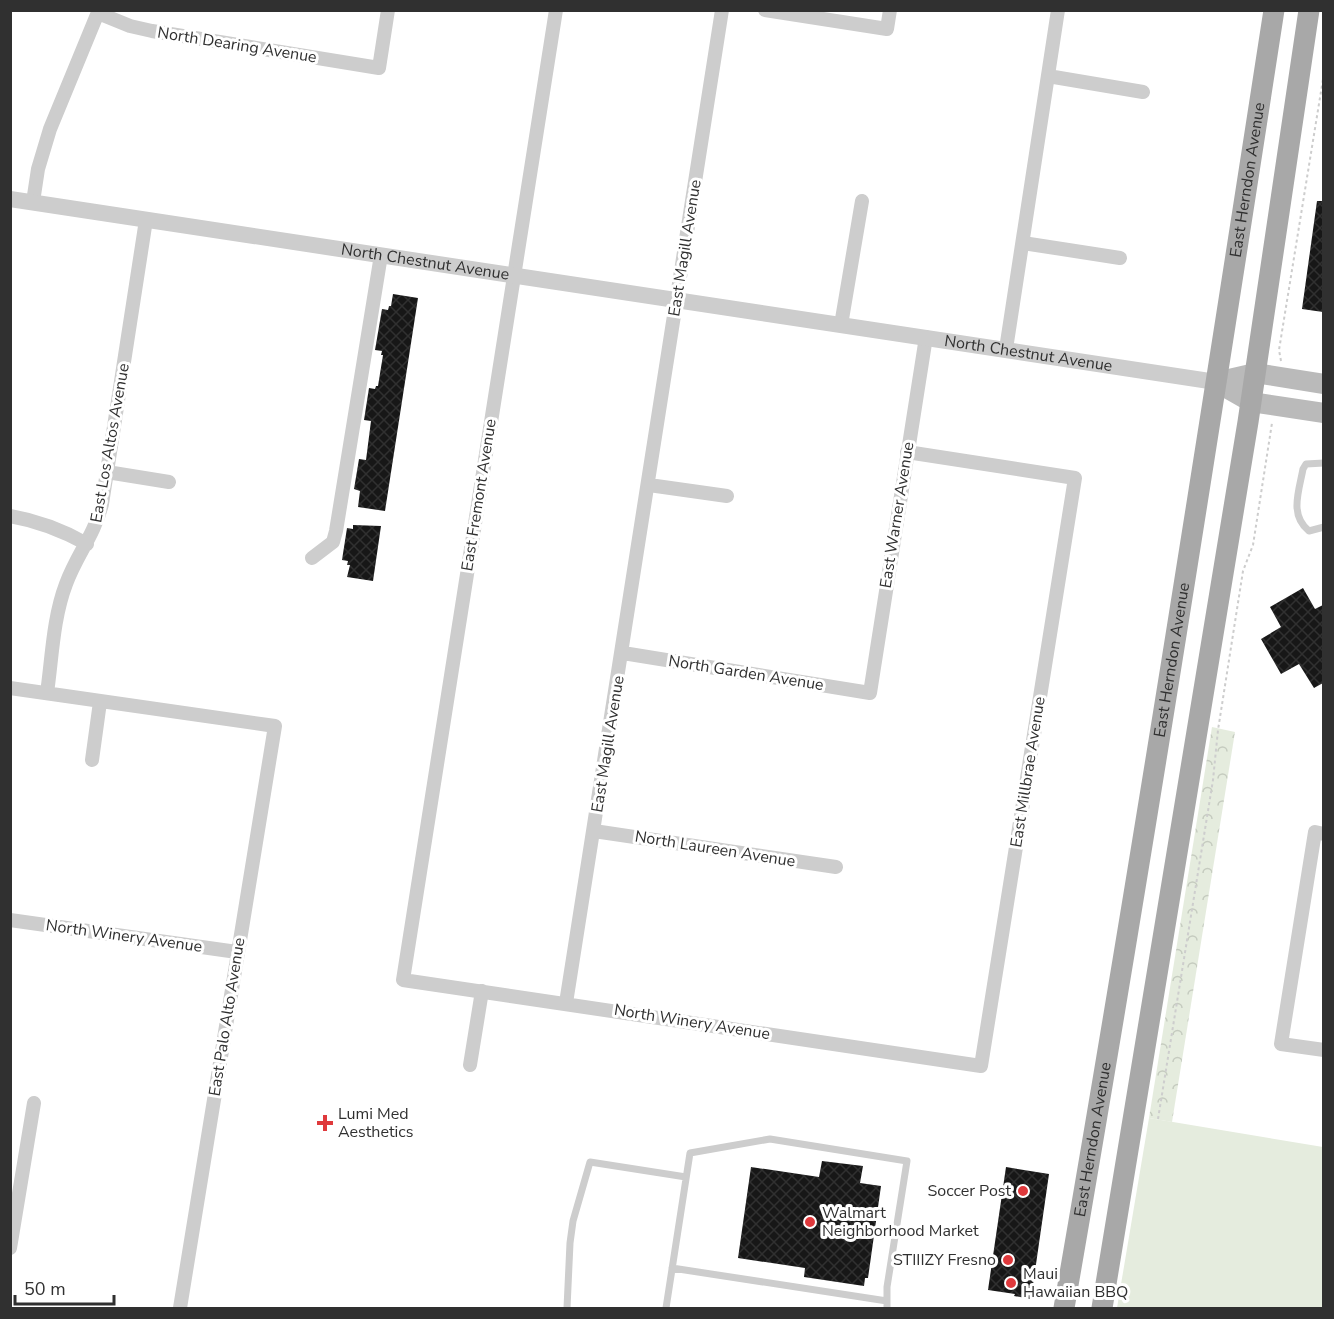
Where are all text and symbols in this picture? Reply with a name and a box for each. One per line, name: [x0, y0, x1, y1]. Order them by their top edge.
street label: North Dearing Avenue: [156, 22, 318, 68]
street label: East Herndon Avenue: [1225, 101, 1271, 259]
street label: East Magill Avenue: [663, 178, 707, 318]
street label: North Chestnut Avenue: [340, 238, 511, 286]
street label: North Chestnut Avenue: [943, 330, 1114, 377]
street label: East Los Altos Avenue: [85, 362, 135, 524]
street label: East Fremont Avenue: [456, 417, 502, 573]
street label: East Warner Avenue: [875, 440, 919, 590]
street label: East Herndon Avenue: [1149, 581, 1195, 739]
street label: North Garden Avenue: [667, 650, 825, 696]
street label: East Magill Avenue: [586, 674, 630, 814]
street label: East Millbrae Avenue: [1005, 695, 1051, 849]
street label: North Laureen Avenue: [633, 825, 797, 873]
street label: North Winery Avenue: [44, 914, 204, 958]
street label: East Palo Alto Avenue: [204, 936, 250, 1098]
street label: North Winery Avenue: [612, 999, 772, 1045]
street label: East Herndon Avenue: [1069, 1061, 1117, 1219]
place label: Lumi Med Aesthetics: [338, 1103, 413, 1143]
marker: Lumi Med Aesthetics: [316, 1114, 334, 1132]
place label: Soccer Post: [928, 1180, 1011, 1202]
marker: Soccer Post: [1016, 1184, 1030, 1198]
place label: Walmart Neighborhood Market: [822, 1202, 979, 1242]
marker: Walmart Neighborhood Market: [803, 1215, 817, 1229]
place label: STIIIZY Fresno: [893, 1249, 996, 1271]
marker: STIIIZY Fresno: [1001, 1253, 1015, 1267]
place label: Maui Hawaiian BBQ: [1023, 1263, 1128, 1303]
scale bar: [15, 1268, 114, 1306]
marker: Maui Hawaiian BBQ: [1004, 1276, 1018, 1290]
text: 50 m: [24, 1277, 66, 1301]

